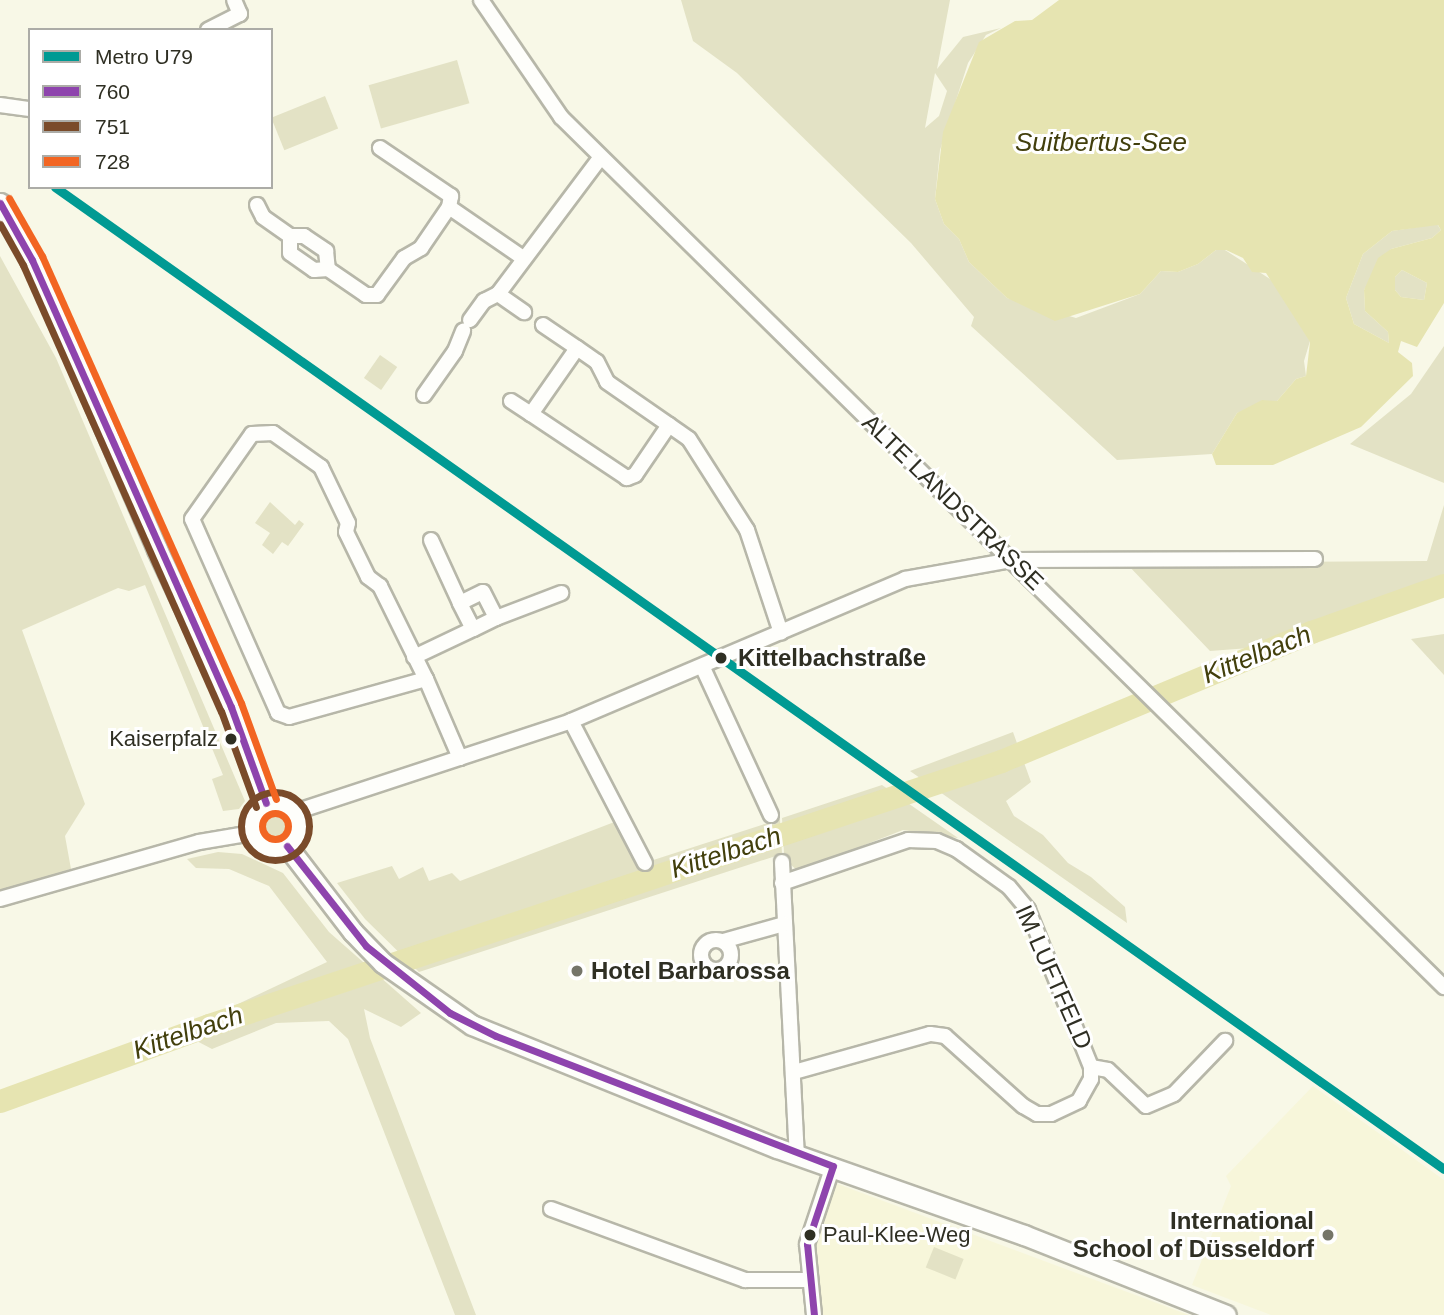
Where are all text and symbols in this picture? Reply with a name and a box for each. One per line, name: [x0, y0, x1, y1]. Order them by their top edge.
legend: [28, 28, 273, 189]
text: Metro U79: [95, 45, 193, 68]
text: 760: [95, 80, 130, 103]
text: 751: [95, 115, 130, 138]
water label: Suitbertus-See: [1015, 127, 1187, 159]
text: 728: [95, 150, 130, 173]
street label: ALTE LANDSTRASSE: [856, 408, 1050, 596]
water label: Kittelbach: [1198, 619, 1316, 691]
place label: Kittelbachstraße: [738, 644, 926, 672]
marker: Kittelbachstraße: [710, 647, 732, 669]
place label: Kaiserpfalz: [109, 726, 218, 752]
marker: Kaiserpfalz: [224, 732, 238, 746]
water label: Kittelbach: [667, 821, 785, 885]
street label: IM LUFTFELD: [1009, 900, 1099, 1054]
place label: Hotel Barbarossa: [591, 957, 790, 985]
marker: Hotel Barbarossa: [569, 963, 585, 979]
water label: Kittelbach: [129, 1000, 247, 1066]
place label: International School of Düsseldorf: [1073, 1207, 1314, 1263]
place label: Paul-Klee-Weg: [823, 1222, 971, 1248]
marker: International School of Düsseldorf: [1320, 1227, 1336, 1243]
marker: Paul-Klee-Weg: [803, 1228, 817, 1242]

